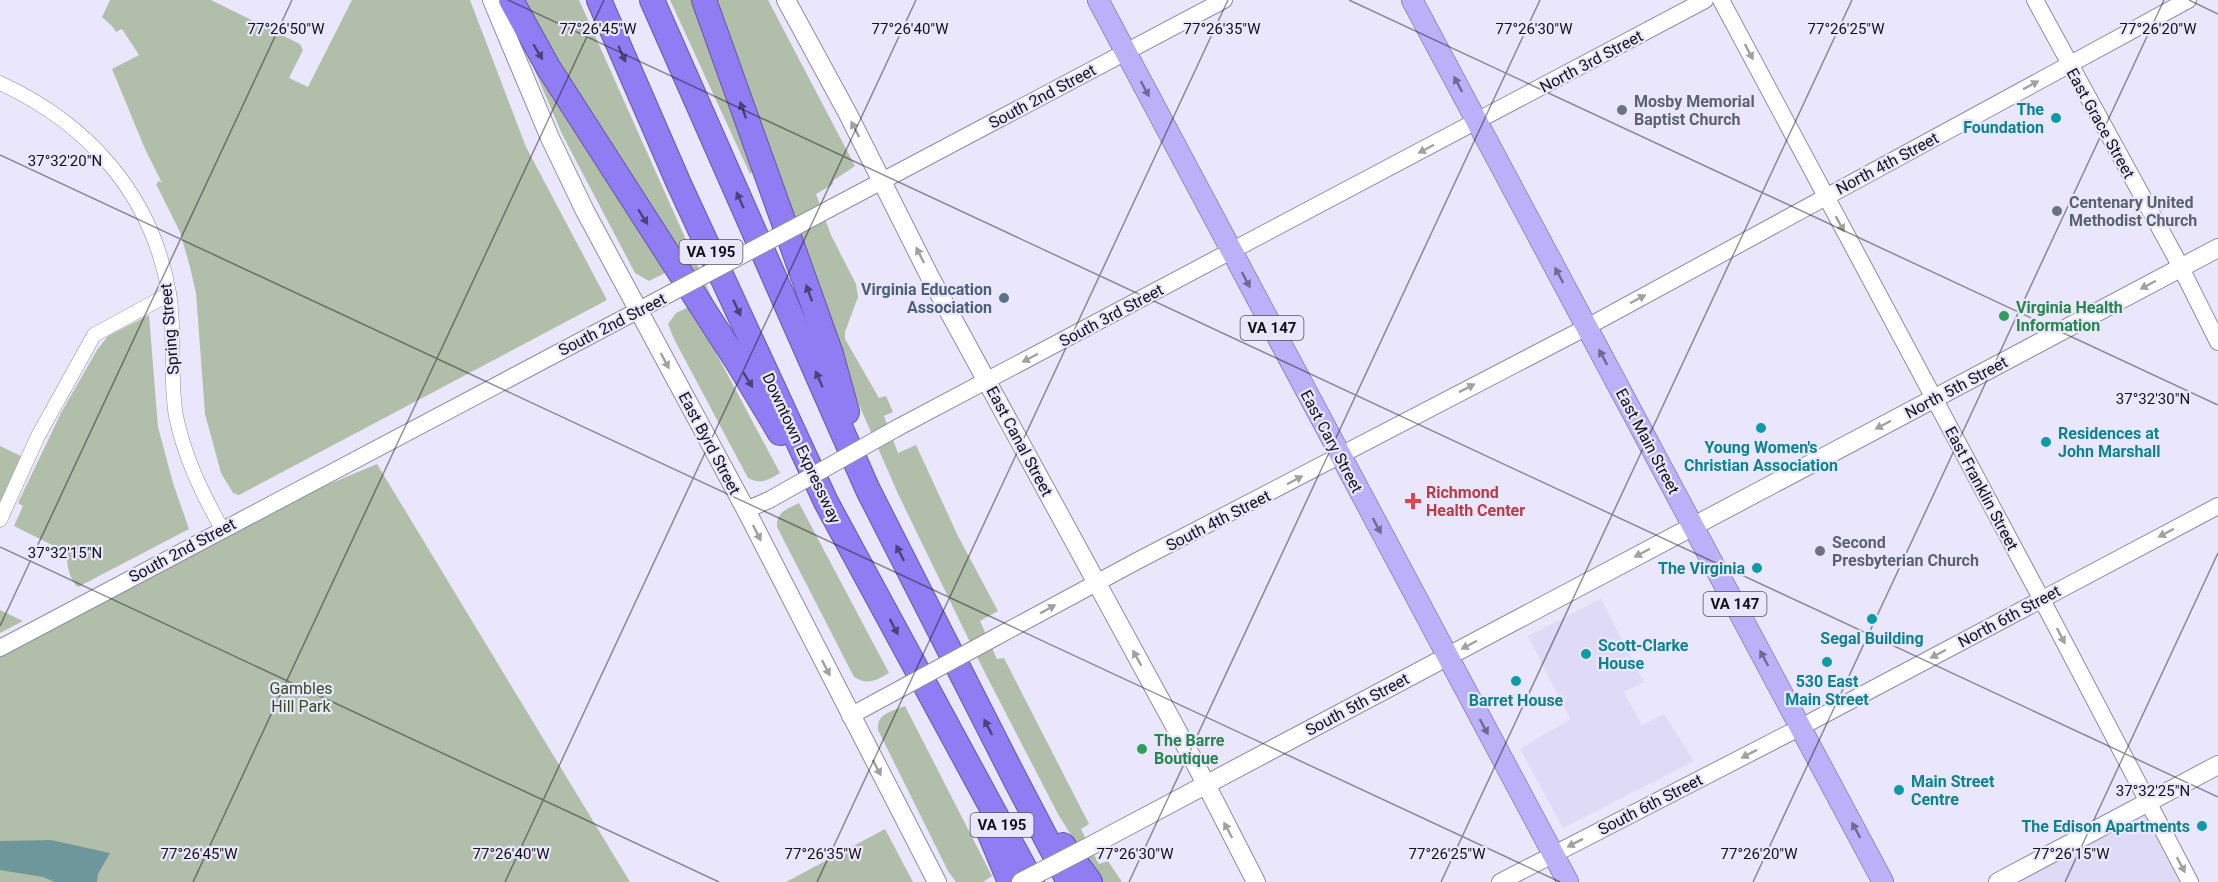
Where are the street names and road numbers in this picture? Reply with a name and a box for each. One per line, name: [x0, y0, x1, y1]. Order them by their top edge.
street label: North 3rd Street: [1537, 26, 1646, 97]
street label: South 2nd Street: [985, 60, 1099, 133]
street label: East Grace Street: [2062, 65, 2139, 182]
street label: North 4th Street: [1833, 128, 1942, 198]
road number: VA 195: [680, 240, 742, 264]
street label: South 3rd Street: [1056, 280, 1166, 351]
street label: Spring Street: [156, 282, 183, 376]
street label: South 2nd Street: [555, 289, 669, 360]
road number: VA 147: [1240, 316, 1304, 340]
street label: North 5th Street: [1902, 352, 2011, 422]
street label: Downtown Expressway: [758, 370, 845, 527]
street label: East Canal Street: [983, 383, 1057, 500]
street label: East Main Street: [1612, 385, 1683, 497]
street label: East Cary Street: [1296, 387, 1367, 496]
street label: East Byrd Street: [675, 389, 745, 498]
street label: East Franklin Street: [1941, 423, 2022, 553]
street label: South 4th Street: [1163, 486, 1274, 555]
street label: South 2nd Street: [125, 514, 239, 587]
street label: North 6th Street: [1955, 581, 2064, 651]
road number: VA 147: [1704, 592, 1766, 616]
street label: South 5th Street: [1302, 669, 1412, 740]
street label: South 6th Street: [1595, 770, 1706, 839]
road number: VA 195: [970, 813, 1034, 837]

